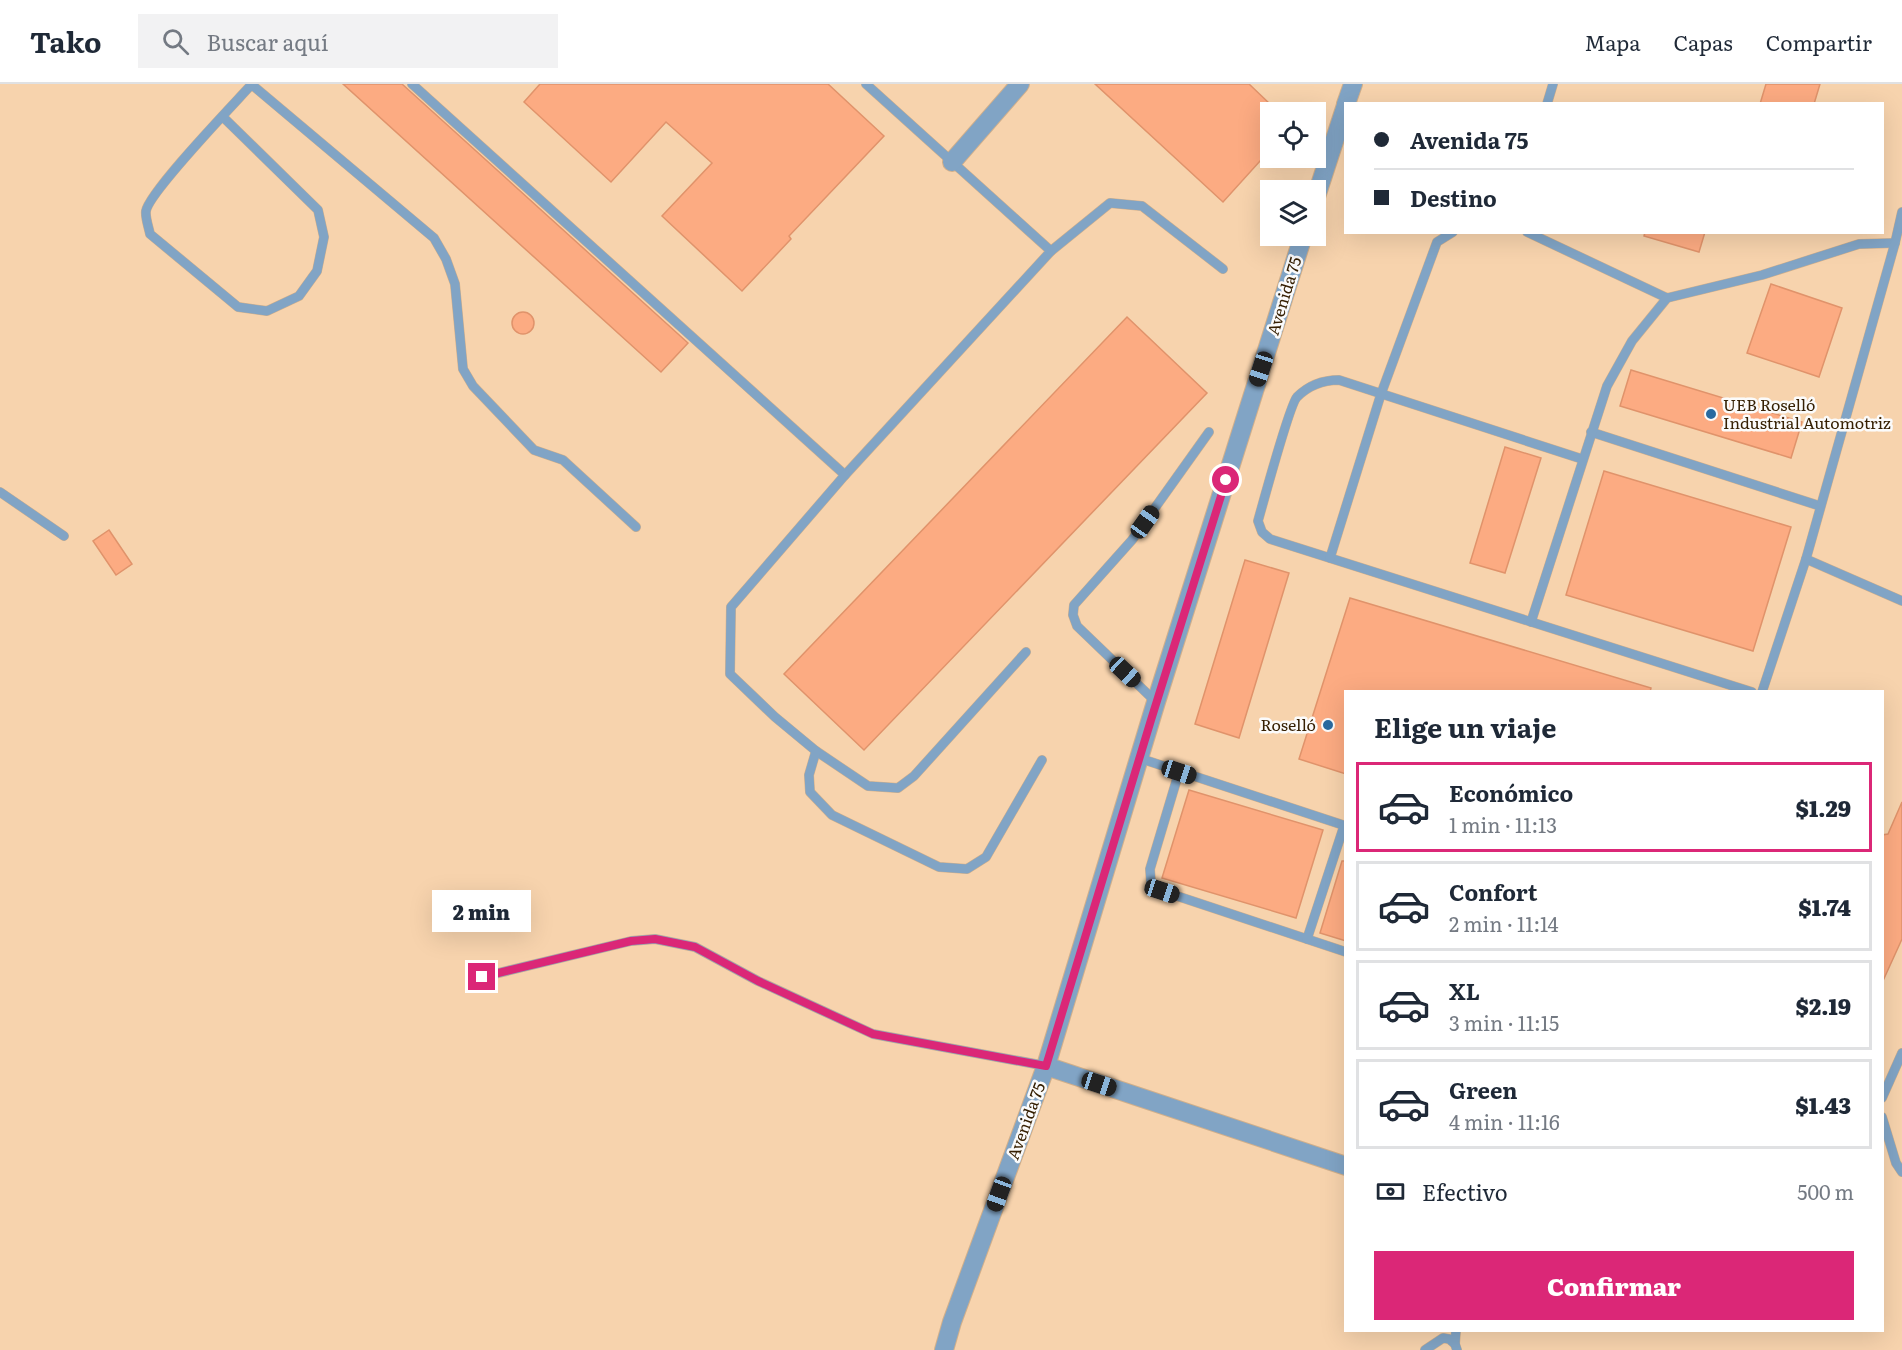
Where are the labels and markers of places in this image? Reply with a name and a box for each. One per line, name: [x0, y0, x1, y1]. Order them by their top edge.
place label: UEB Roselló Industrial Automotriz: [1723, 392, 1891, 434]
marker: UEB Roselló Industrial Automotriz: [1704, 407, 1718, 421]
place label: Roselló: [1261, 712, 1316, 736]
marker: Roselló: [1321, 718, 1335, 732]

